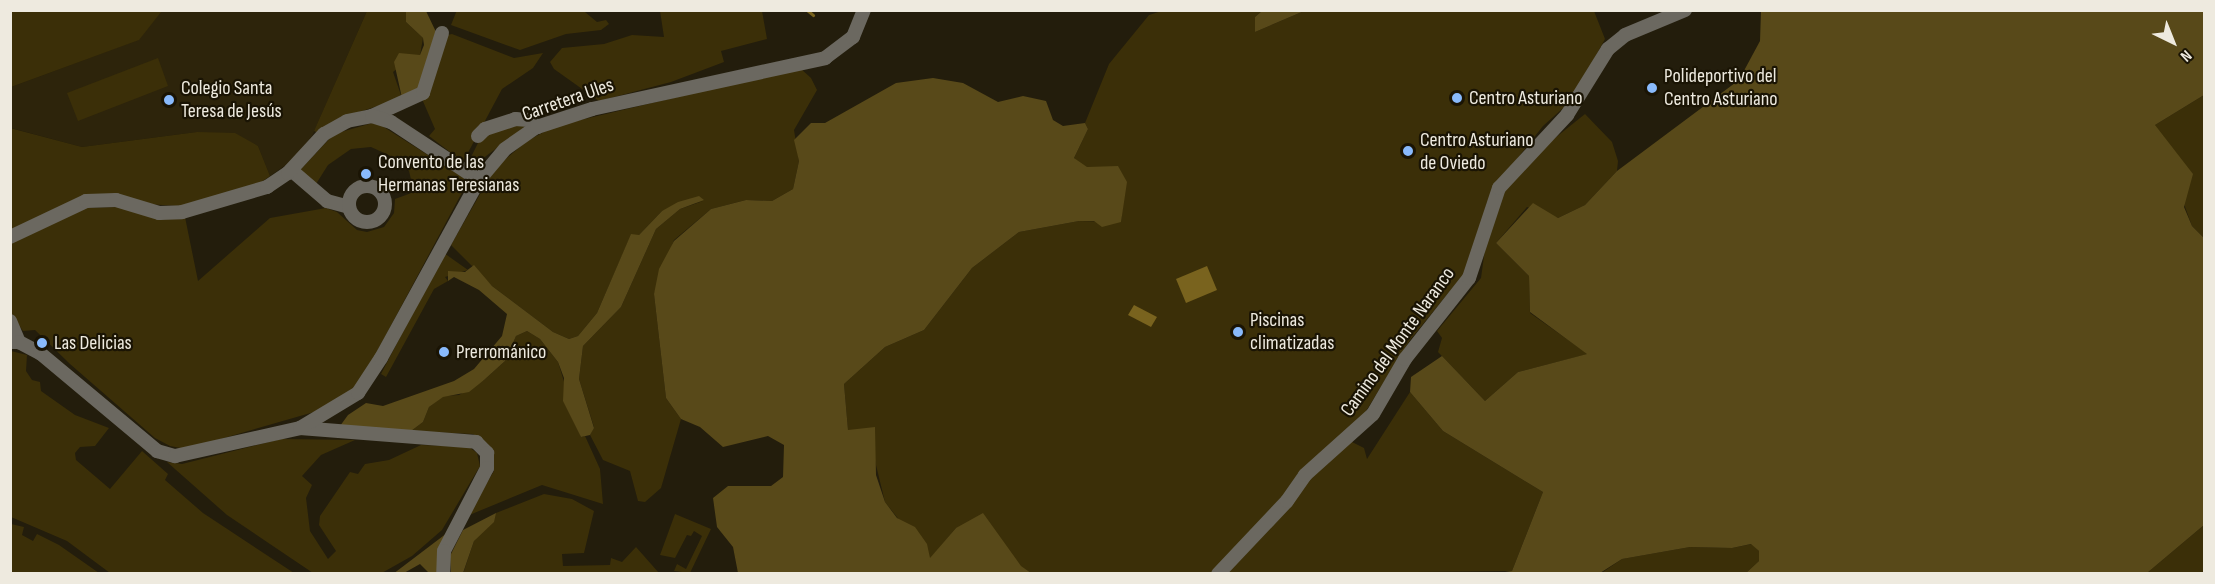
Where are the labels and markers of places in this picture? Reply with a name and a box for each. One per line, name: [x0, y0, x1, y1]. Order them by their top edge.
place label: Polideportivo del Centro Asturiano: [1664, 64, 1778, 111]
place label: Colegio Santa Teresa de Jesús: [181, 77, 282, 124]
marker: Polideportivo del Centro Asturiano: [1645, 81, 1659, 95]
place label: Centro Asturiano: [1469, 86, 1583, 110]
marker: Centro Asturiano: [1450, 91, 1464, 105]
marker: Colegio Santa Teresa de Jesús: [162, 93, 176, 107]
place label: Centro Asturiano de Oviedo: [1420, 128, 1534, 175]
marker: Centro Asturiano de Oviedo: [1401, 144, 1415, 158]
place label: Convento de las Hermanas Teresianas: [378, 150, 519, 197]
marker: Convento de las Hermanas Teresianas: [359, 167, 373, 181]
place label: Piscinas climatizadas: [1250, 308, 1334, 355]
marker: Piscinas climatizadas: [1231, 325, 1245, 339]
place label: Las Delicias: [54, 331, 132, 355]
marker: Las Delicias: [35, 336, 49, 350]
place label: Prerrománico: [456, 340, 546, 364]
marker: Prerrománico: [437, 345, 451, 359]

